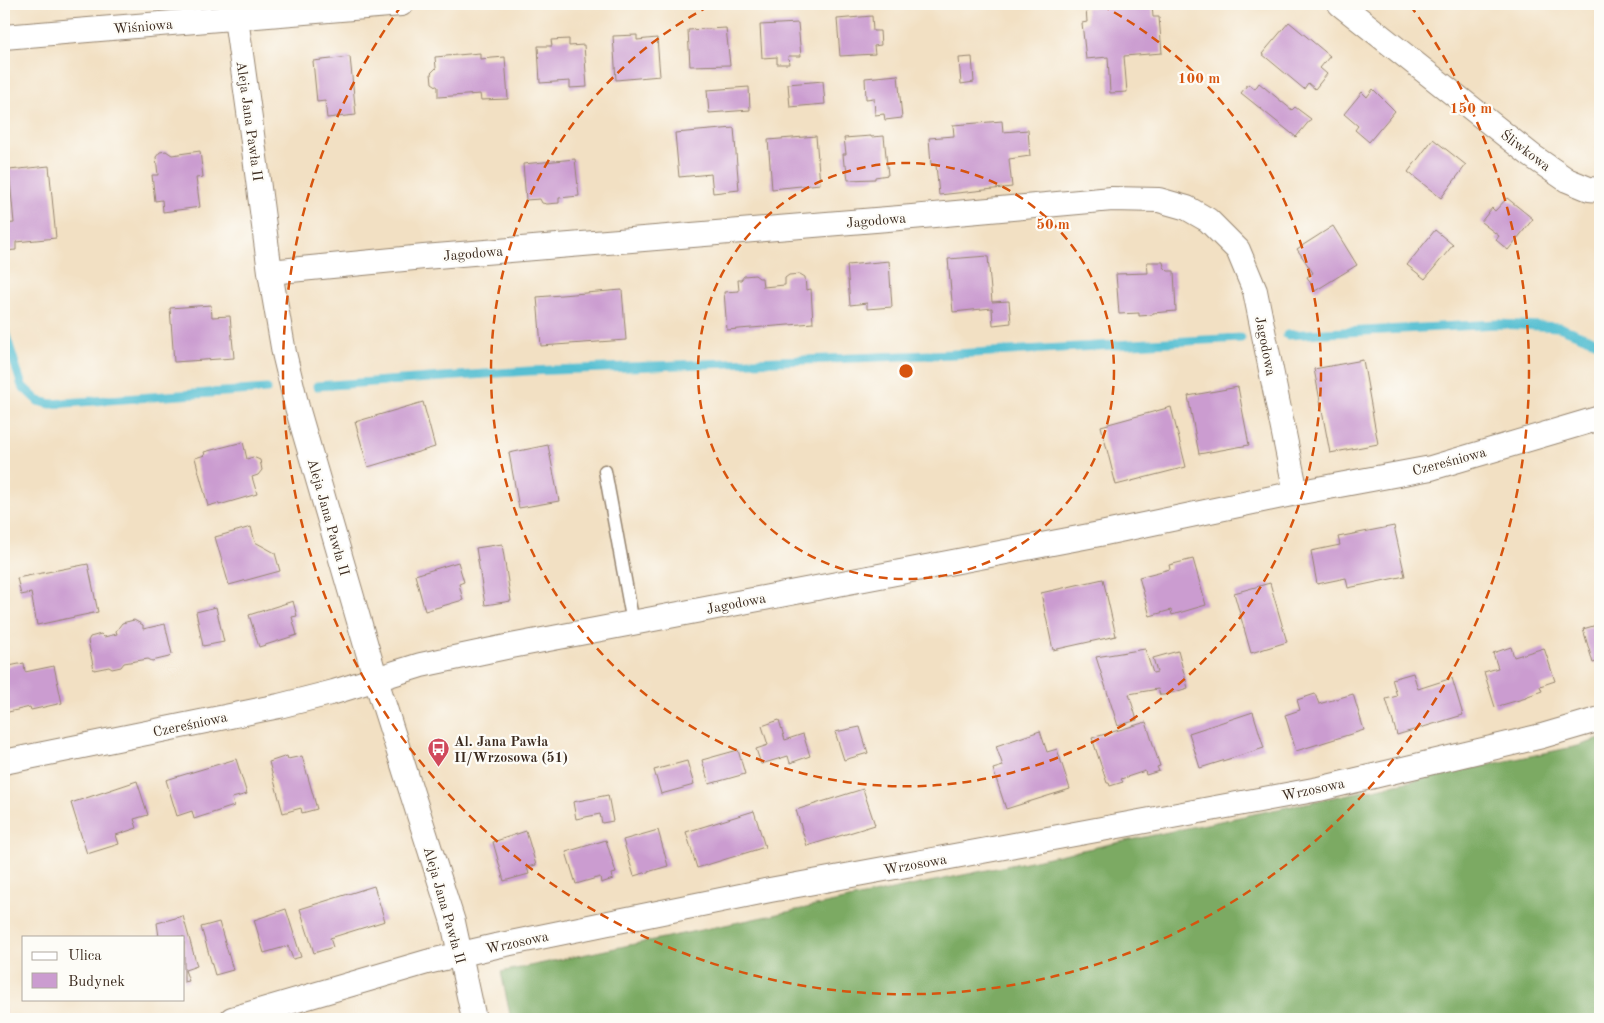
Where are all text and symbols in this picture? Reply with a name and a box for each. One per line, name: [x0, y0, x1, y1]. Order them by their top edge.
street label: Wiśniowa: [113, 17, 173, 37]
street label: Aleja Jana Pawła II: [234, 60, 264, 182]
text: 100 m: [1178, 72, 1220, 87]
text: 150 m: [1450, 102, 1492, 117]
street label: Śliwkowa: [1498, 124, 1555, 174]
street label: Jagodowa: [845, 211, 907, 231]
text: 50 m: [1036, 218, 1070, 233]
street label: Jagodowa: [442, 244, 504, 264]
street label: Jagodowa: [1252, 315, 1278, 377]
centre of rings: [897, 362, 915, 380]
street label: Czereśniowa: [1411, 445, 1488, 479]
street label: Aleja Jana Pawła II: [305, 457, 351, 577]
street label: Jagodowa: [705, 591, 767, 617]
street label: Czereśniowa: [152, 710, 229, 740]
place label: Al. Jana Pawła II/Wrzosowa (51): [454, 735, 568, 766]
bus stop icon: Al. Jana Pawła II/Wrzosowa (51): [426, 737, 450, 768]
street label: Wrzosowa: [1280, 776, 1346, 803]
street label: Aleja Jana Pawła II: [421, 845, 467, 965]
street label: Wrzosowa: [882, 853, 948, 877]
street label: Wrzosowa: [484, 929, 550, 956]
legend: [22, 936, 185, 1000]
text: Ulica: [68, 949, 102, 964]
text: Budynek: [68, 975, 125, 990]

